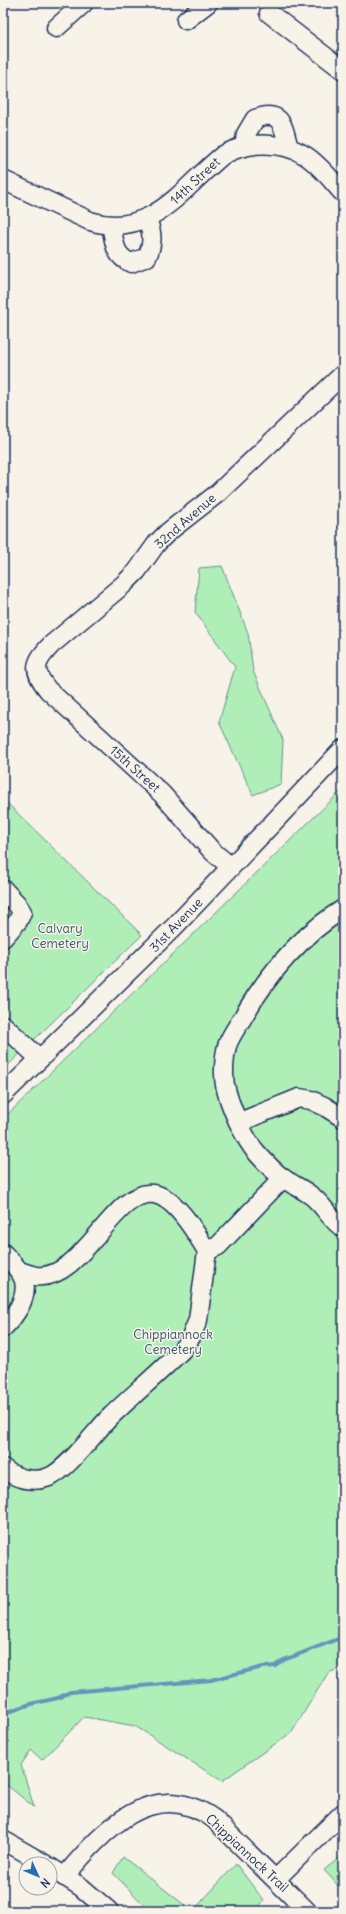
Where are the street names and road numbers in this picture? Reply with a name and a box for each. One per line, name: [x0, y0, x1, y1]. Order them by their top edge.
street label: 14th Street: [166, 153, 224, 208]
street label: 32nd Avenue: [151, 490, 219, 552]
street label: 15th Street: [106, 742, 164, 797]
street label: 31st Avenue: [146, 894, 206, 956]
street label: Chippiannock Trail: [202, 1810, 292, 1896]

